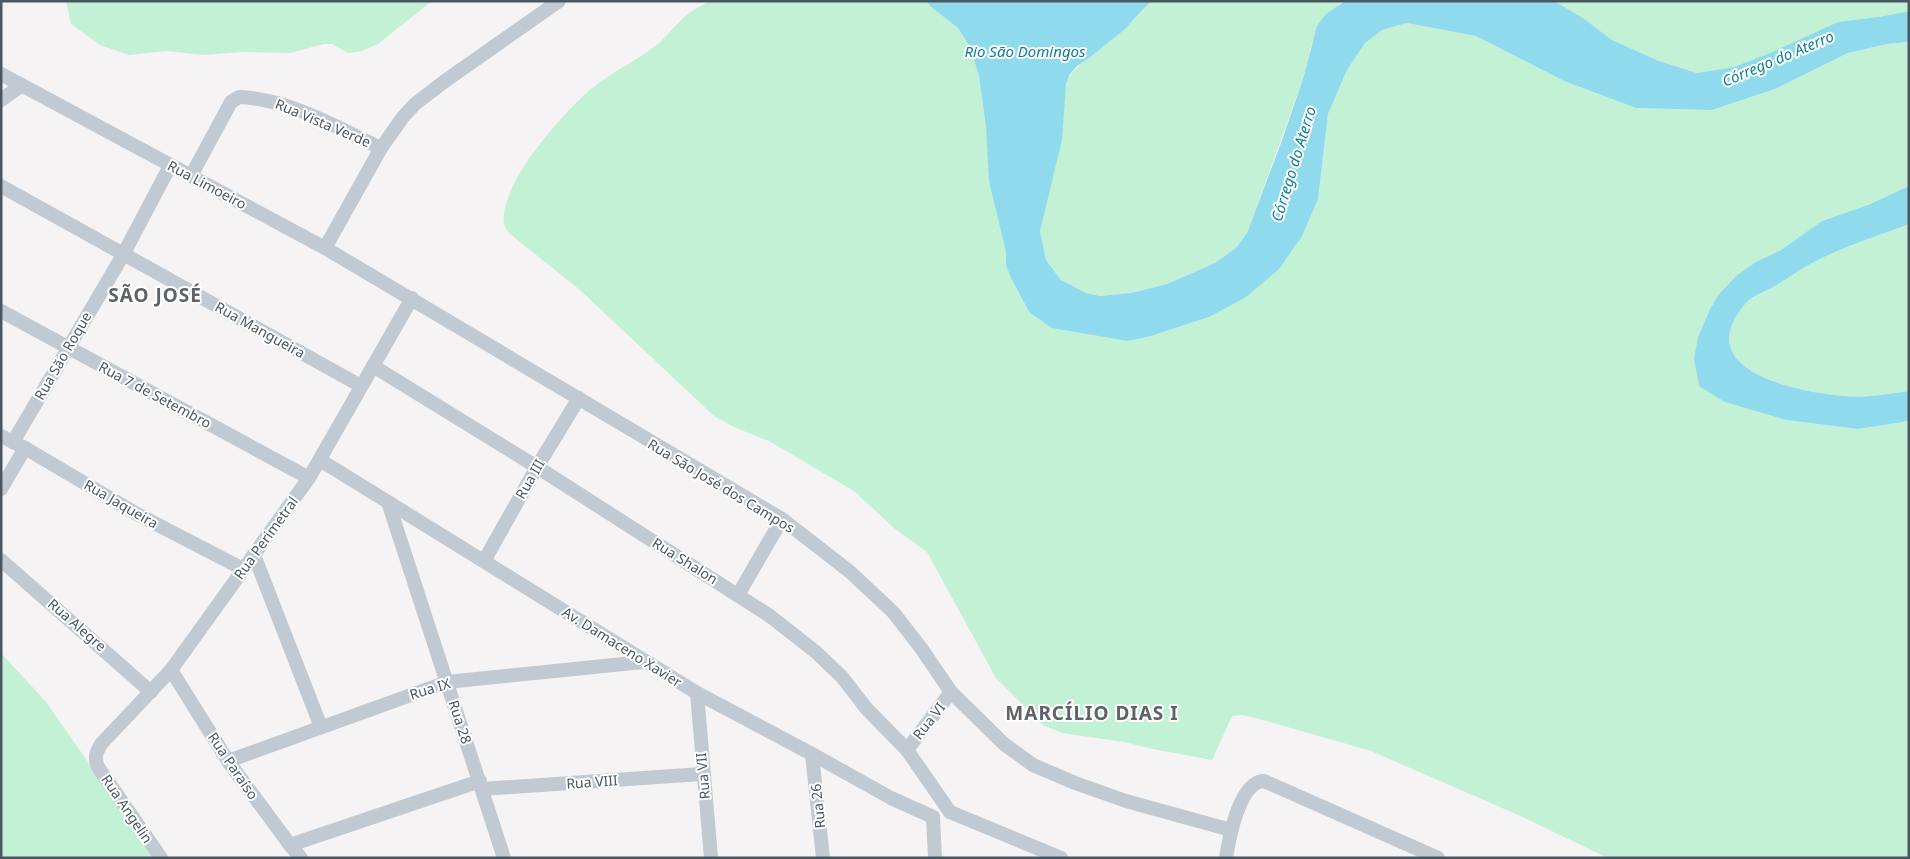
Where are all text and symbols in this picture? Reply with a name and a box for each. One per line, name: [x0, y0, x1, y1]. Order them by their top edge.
water label: Córrego do Aterro: [1719, 26, 1836, 91]
water label: Rio São Domingos: [965, 41, 1086, 61]
street label: Rua Vista Verde: [272, 94, 374, 151]
water label: Córrego do Aterro: [1266, 104, 1320, 224]
street label: Rua Limoeiro: [164, 156, 250, 213]
district label: SÃO JOSÉ: [108, 282, 202, 308]
street label: Rua Mangueira: [212, 297, 309, 362]
street label: Rua São Roque: [30, 308, 96, 403]
street label: Rua 7 de Setembro: [96, 357, 215, 432]
street label: Rua São José dos Campos: [644, 434, 798, 537]
street label: Rua III: [511, 455, 549, 502]
street label: Rua Jaqueira: [81, 475, 162, 532]
street label: Rua Perimetral: [229, 493, 302, 583]
street label: Rua Shalon: [649, 533, 722, 588]
street label: Rua Alegre: [44, 594, 111, 655]
street label: Av. Damaceno Xavier: [559, 602, 686, 691]
street label: Rua IX: [407, 673, 453, 704]
street label: Rua 28: [445, 698, 476, 746]
street label: Rua VI: [908, 698, 949, 743]
district label: MARCÍLIO DIAS I: [1005, 700, 1179, 726]
street label: Rua Paraíso: [204, 728, 263, 803]
street label: Rua VII: [691, 752, 714, 800]
street label: Rua VIII: [566, 770, 619, 793]
street label: Rua Angelin: [97, 771, 157, 847]
street label: Rua 26: [806, 783, 829, 829]

